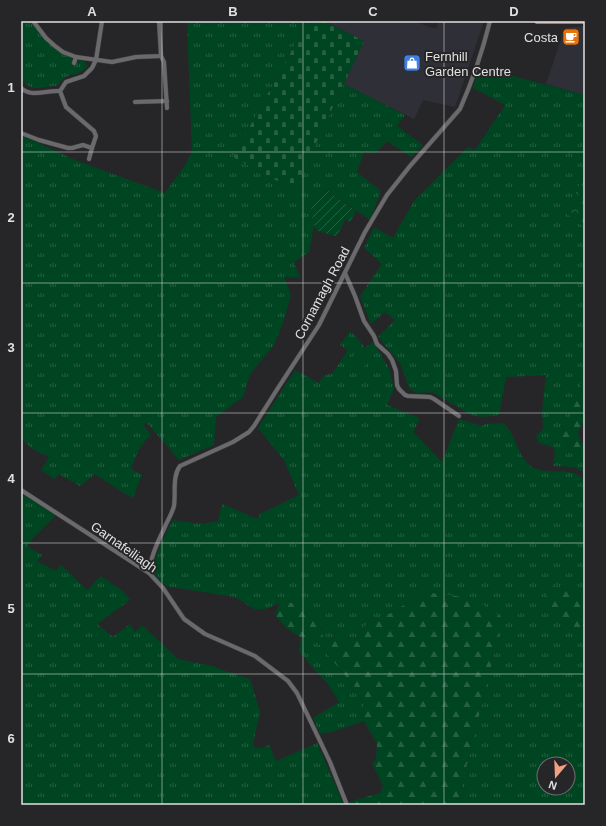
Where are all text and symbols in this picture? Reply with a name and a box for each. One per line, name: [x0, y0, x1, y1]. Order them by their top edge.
text: A: [87, 4, 97, 19]
text: B: [228, 4, 238, 19]
text: C: [368, 4, 378, 19]
text: D: [509, 4, 519, 19]
cafe icon: Costa: [561, 27, 581, 47]
place label: Costa: [524, 30, 559, 45]
place label: Fernhill Garden Centre: [425, 49, 511, 79]
shop icon: Fernhill Garden Centre: [402, 53, 422, 73]
text: 1: [7, 80, 15, 95]
text: 2: [7, 210, 15, 225]
street label: Cornamagh Road: [291, 244, 353, 342]
text: 3: [7, 340, 15, 355]
text: 4: [7, 471, 15, 486]
street label: Garnafeiliagh: [88, 519, 160, 575]
text: 5: [7, 601, 15, 616]
text: 6: [7, 731, 15, 746]
north arrow: [536, 756, 576, 796]
text: N: [547, 778, 558, 792]

